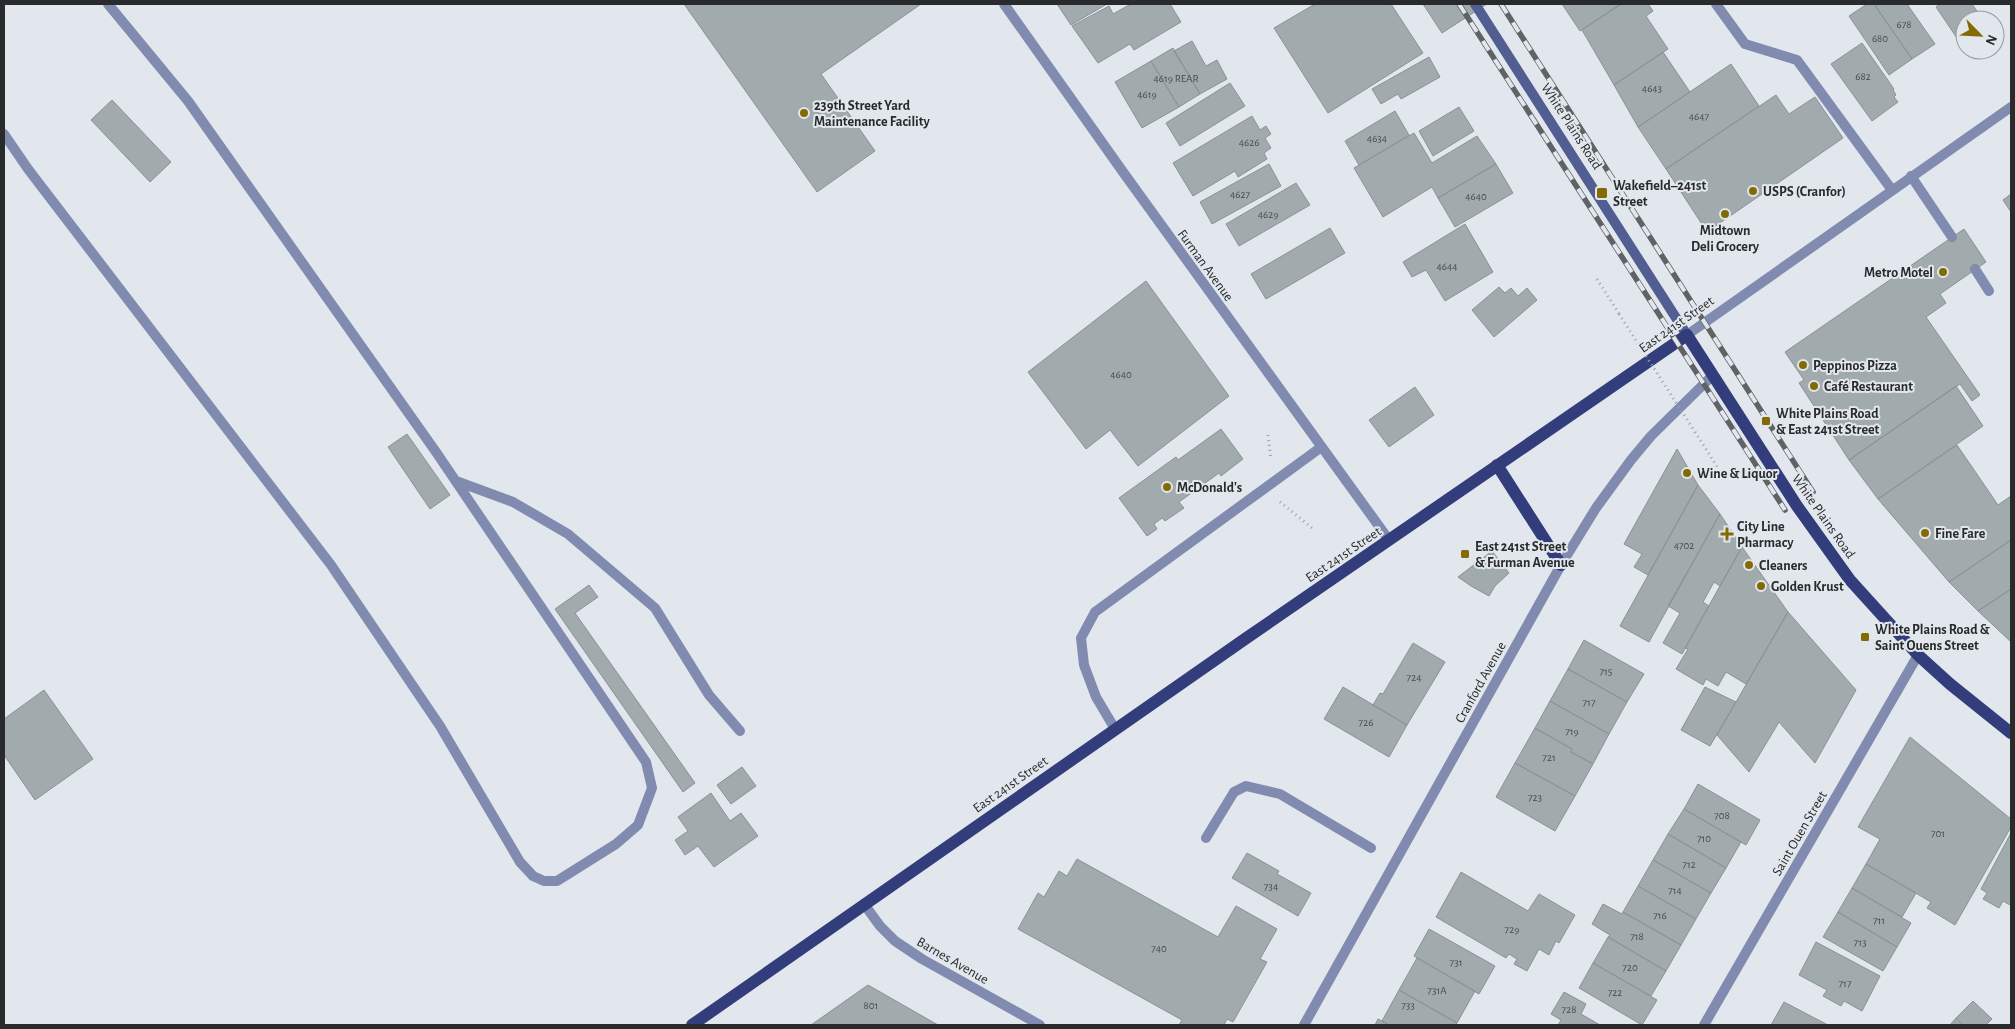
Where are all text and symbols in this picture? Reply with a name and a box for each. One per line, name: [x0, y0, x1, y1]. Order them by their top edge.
north arrow: [1955, 10, 2005, 60]
house number: 678: [1897, 19, 1911, 30]
house number: 680: [1872, 33, 1888, 44]
text: N: [1983, 33, 1999, 47]
house number: 682: [1855, 71, 1871, 82]
house number: 4619 REAR: [1153, 73, 1199, 84]
street label: White Plains Road: [1538, 81, 1604, 172]
house number: 4643: [1642, 83, 1663, 94]
house number: 4619: [1137, 89, 1157, 100]
place label: 239th Street Yard Maintenance Facility: [814, 99, 931, 129]
marker: 239th Street Yard Maintenance Facility: [798, 107, 810, 119]
house number: 4647: [1689, 111, 1710, 122]
house number: 4634: [1367, 133, 1387, 144]
house number: 4626: [1239, 137, 1259, 148]
place label: Wakefield–241st Street: [1613, 179, 1706, 209]
marker: USPS (Cranfor): [1747, 185, 1759, 197]
place label: USPS (Cranfor): [1763, 185, 1846, 199]
marker: Wakefield–241st Street: [1595, 186, 1609, 200]
house number: 4627: [1230, 189, 1250, 200]
house number: 4640: [1465, 191, 1487, 202]
marker: Midtown Deli Grocery: [1719, 208, 1731, 220]
house number: 4629: [1258, 209, 1278, 220]
place label: Midtown Deli Grocery: [1691, 224, 1760, 254]
street label: Furman Avenue: [1175, 227, 1236, 304]
house number: 4644: [1436, 261, 1458, 272]
place label: Metro Motel: [1864, 266, 1933, 280]
marker: Metro Motel: [1937, 266, 1949, 278]
street label: East 241st Street: [1637, 294, 1717, 356]
marker: Peppinos Pizza: [1797, 359, 1809, 371]
place label: Peppinos Pizza: [1813, 359, 1897, 373]
house number: 4640: [1110, 369, 1132, 380]
marker: Café Restaurant: [1808, 380, 1820, 392]
place label: Café Restaurant: [1824, 380, 1913, 394]
place label: White Plains Road & East 241st Street: [1776, 407, 1880, 437]
marker: White Plains Road & East 241st Street: [1760, 415, 1772, 427]
marker: Wine & Liquor: [1681, 467, 1693, 479]
place label: Wine & Liquor: [1697, 467, 1778, 481]
street label: White Plains Road: [1789, 472, 1857, 561]
marker: McDonald's: [1161, 481, 1173, 493]
place label: McDonald's: [1177, 481, 1242, 495]
place label: City Line Pharmacy: [1737, 520, 1794, 550]
street label: East 241st Street: [1303, 524, 1384, 585]
marker: Fine Fare: [1919, 527, 1931, 539]
place label: Fine Fare: [1935, 527, 1986, 541]
marker: City Line Pharmacy: [1721, 528, 1733, 540]
place label: East 241st Street & Furman Avenue: [1475, 540, 1575, 570]
house number: 4702: [1674, 540, 1694, 551]
marker: East 241st Street & Furman Avenue: [1459, 548, 1471, 560]
marker: Cleaners: [1743, 559, 1755, 571]
place label: Cleaners: [1759, 559, 1808, 573]
marker: Golden Krust: [1755, 580, 1767, 592]
place label: Golden Krust: [1771, 580, 1844, 594]
place label: White Plains Road & Saint Ouens Street: [1875, 623, 1990, 653]
marker: White Plains Road & Saint Ouens Street: [1859, 631, 1871, 643]
street label: Cranford Avenue: [1453, 640, 1509, 725]
house number: 715: [1600, 666, 1613, 677]
house number: 724: [1407, 672, 1421, 683]
house number: 717: [1583, 697, 1596, 708]
house number: 726: [1359, 717, 1373, 728]
house number: 719: [1565, 726, 1579, 737]
house number: 721: [1542, 752, 1556, 763]
street label: East 241st Street: [971, 754, 1051, 816]
street label: Saint Ouen Street: [1770, 788, 1830, 878]
house number: 723: [1528, 792, 1543, 803]
house number: 708: [1714, 810, 1730, 821]
house number: 701: [1931, 828, 1945, 839]
house number: 710: [1697, 833, 1711, 844]
house number: 712: [1682, 859, 1696, 870]
house number: 734: [1264, 881, 1278, 892]
house number: 714: [1668, 885, 1682, 896]
house number: 716: [1653, 910, 1667, 921]
house number: 711: [1873, 915, 1885, 926]
house number: 729: [1505, 924, 1519, 935]
house number: 718: [1630, 931, 1644, 942]
street label: Barnes Avenue: [914, 935, 991, 987]
house number: 713: [1854, 937, 1867, 948]
house number: 740: [1151, 943, 1167, 954]
house number: 731: [1450, 957, 1462, 968]
house number: 720: [1622, 962, 1638, 973]
house number: 717: [1839, 978, 1852, 989]
house number: 731A: [1427, 985, 1447, 996]
house number: 722: [1608, 987, 1622, 998]
house number: 801: [864, 1000, 878, 1011]
house number: 733: [1401, 1000, 1415, 1011]
house number: 728: [1562, 1004, 1576, 1015]

